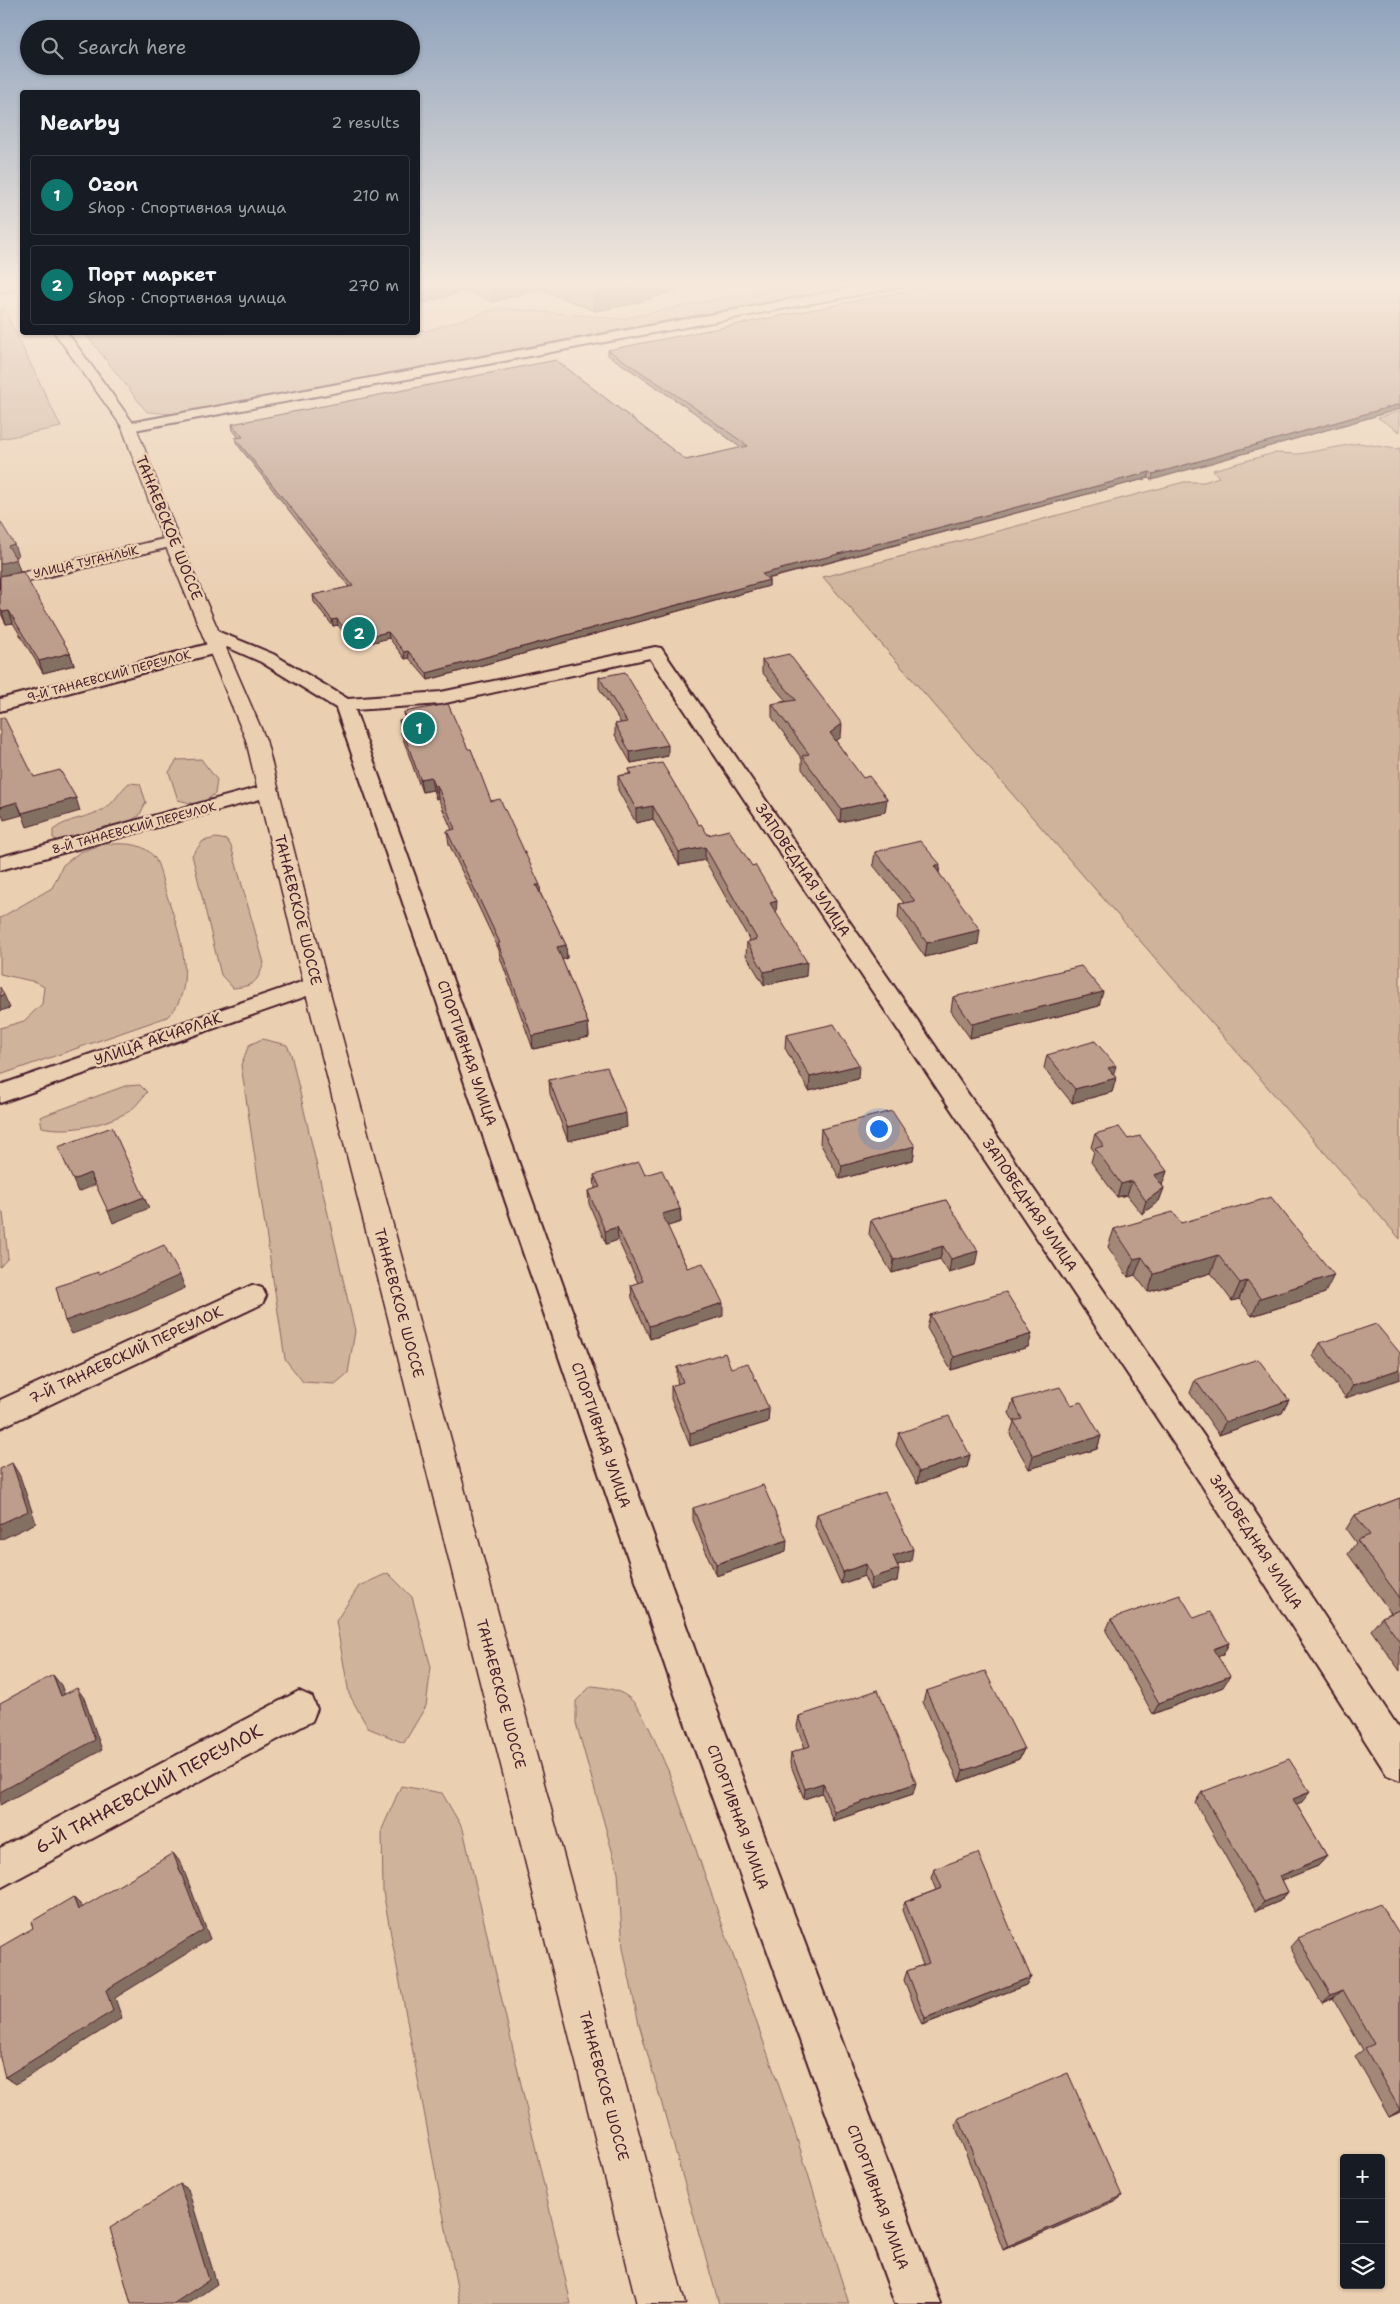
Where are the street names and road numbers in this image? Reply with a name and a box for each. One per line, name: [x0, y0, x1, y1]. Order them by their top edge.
street label: ТАНАЕВСКОЕ ШОССЕ: [131, 453, 207, 603]
street label: УЛИЦА ТУГАНЛЫК: [32, 542, 140, 582]
street label: 9-Й ТАНАЕВСКИЙ ПЕРЕУЛОК: [25, 646, 193, 706]
street label: 8-Й ТАНАЕВСКИЙ ПЕРЕУЛОК: [50, 798, 218, 858]
street label: ЗАПОВЕДНАЯ УЛИЦА: [751, 799, 855, 941]
street label: ТАНАЕВСКОЕ ШОССЕ: [270, 833, 326, 987]
street label: СПОРТИВНАЯ УЛИЦА: [433, 977, 501, 1129]
street label: УЛИЦА АКЧАРЛАК: [91, 1008, 225, 1070]
street label: ЗАПОВЕДНАЯ УЛИЦА: [978, 1134, 1082, 1276]
street label: ТАНАЕВСКОЕ ШОССЕ: [369, 1226, 429, 1380]
street label: 7-Й ТАНАЕВСКИЙ ПЕРЕУЛОК: [25, 1300, 226, 1409]
street label: СПОРТИВНАЯ УЛИЦА: [567, 1359, 635, 1511]
street label: ЗАПОВЕДНАЯ УЛИЦА: [1205, 1471, 1307, 1613]
street label: ТАНАЕВСКОЕ ШОССЕ: [471, 1617, 531, 1771]
street label: 6-Й ТАНАЕВСКИЙ ПЕРЕУЛОК: [31, 1719, 267, 1859]
street label: СПОРТИВНАЯ УЛИЦА: [702, 1742, 774, 1893]
street label: ТАНАЕВСКОЕ ШОССЕ: [574, 2009, 634, 2163]
street label: СПОРТИВНАЯ УЛИЦА: [842, 2122, 914, 2273]

